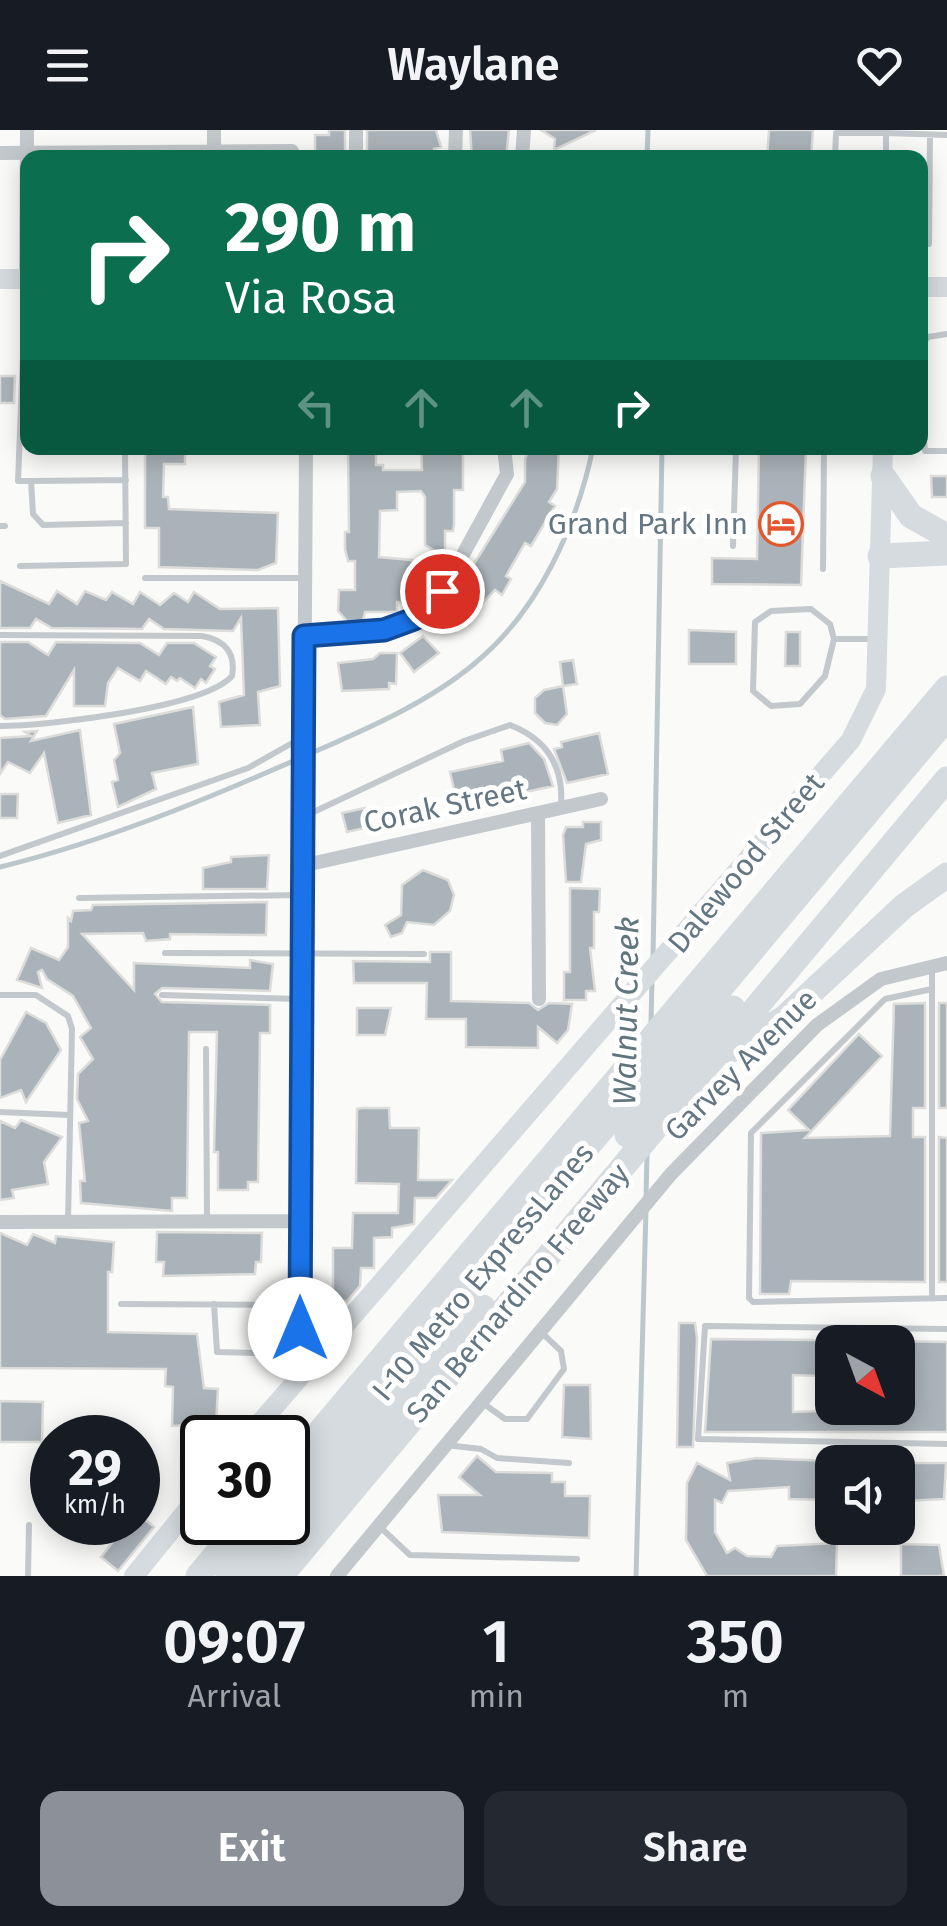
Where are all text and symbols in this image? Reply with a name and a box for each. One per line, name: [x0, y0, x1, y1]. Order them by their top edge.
icon: menu: [40, 38, 95, 93]
text: Waylane: [387, 38, 560, 92]
icon: heart: [852, 38, 907, 93]
text: 290 m: [225, 186, 416, 270]
icon: right: [60, 190, 190, 320]
text: Via Rosa: [225, 271, 397, 325]
icon: left: [289, 380, 344, 435]
icon: ahead: [394, 380, 449, 435]
icon: ahead: [499, 380, 554, 435]
icon: right: [604, 380, 659, 435]
hotel icon: Grand Park Inn: [758, 501, 804, 547]
place label: Grand Park Inn: [548, 506, 748, 542]
pin: [400, 549, 485, 634]
icon: arrive: [415, 564, 470, 619]
street label: Dalewood Street: [660, 766, 832, 960]
street label: Corak Street: [360, 771, 530, 841]
water label: Walnut Creek: [605, 916, 647, 1106]
street label: Garvey Avenue: [658, 982, 824, 1148]
street label: I-10 Metro ExpressLanes: [365, 1136, 601, 1408]
street label: San Bernardino Freeway: [399, 1156, 637, 1430]
position arrow: [248, 1277, 352, 1381]
north arrow: [815, 1325, 915, 1425]
map controls: [815, 1325, 915, 1545]
speed limit sign: 30: [180, 1415, 310, 1545]
text: 29: [68, 1438, 122, 1498]
button: sound: [815, 1445, 915, 1545]
text: km/h: [64, 1490, 126, 1520]
text: 09:07: [163, 1606, 306, 1678]
text: 1: [483, 1606, 510, 1678]
text: 350: [687, 1606, 784, 1678]
text: Arrival: [187, 1677, 281, 1715]
text: min: [469, 1677, 524, 1715]
text: m: [722, 1677, 749, 1715]
button: Exit: [40, 1791, 464, 1906]
button: Share: [484, 1791, 907, 1906]

